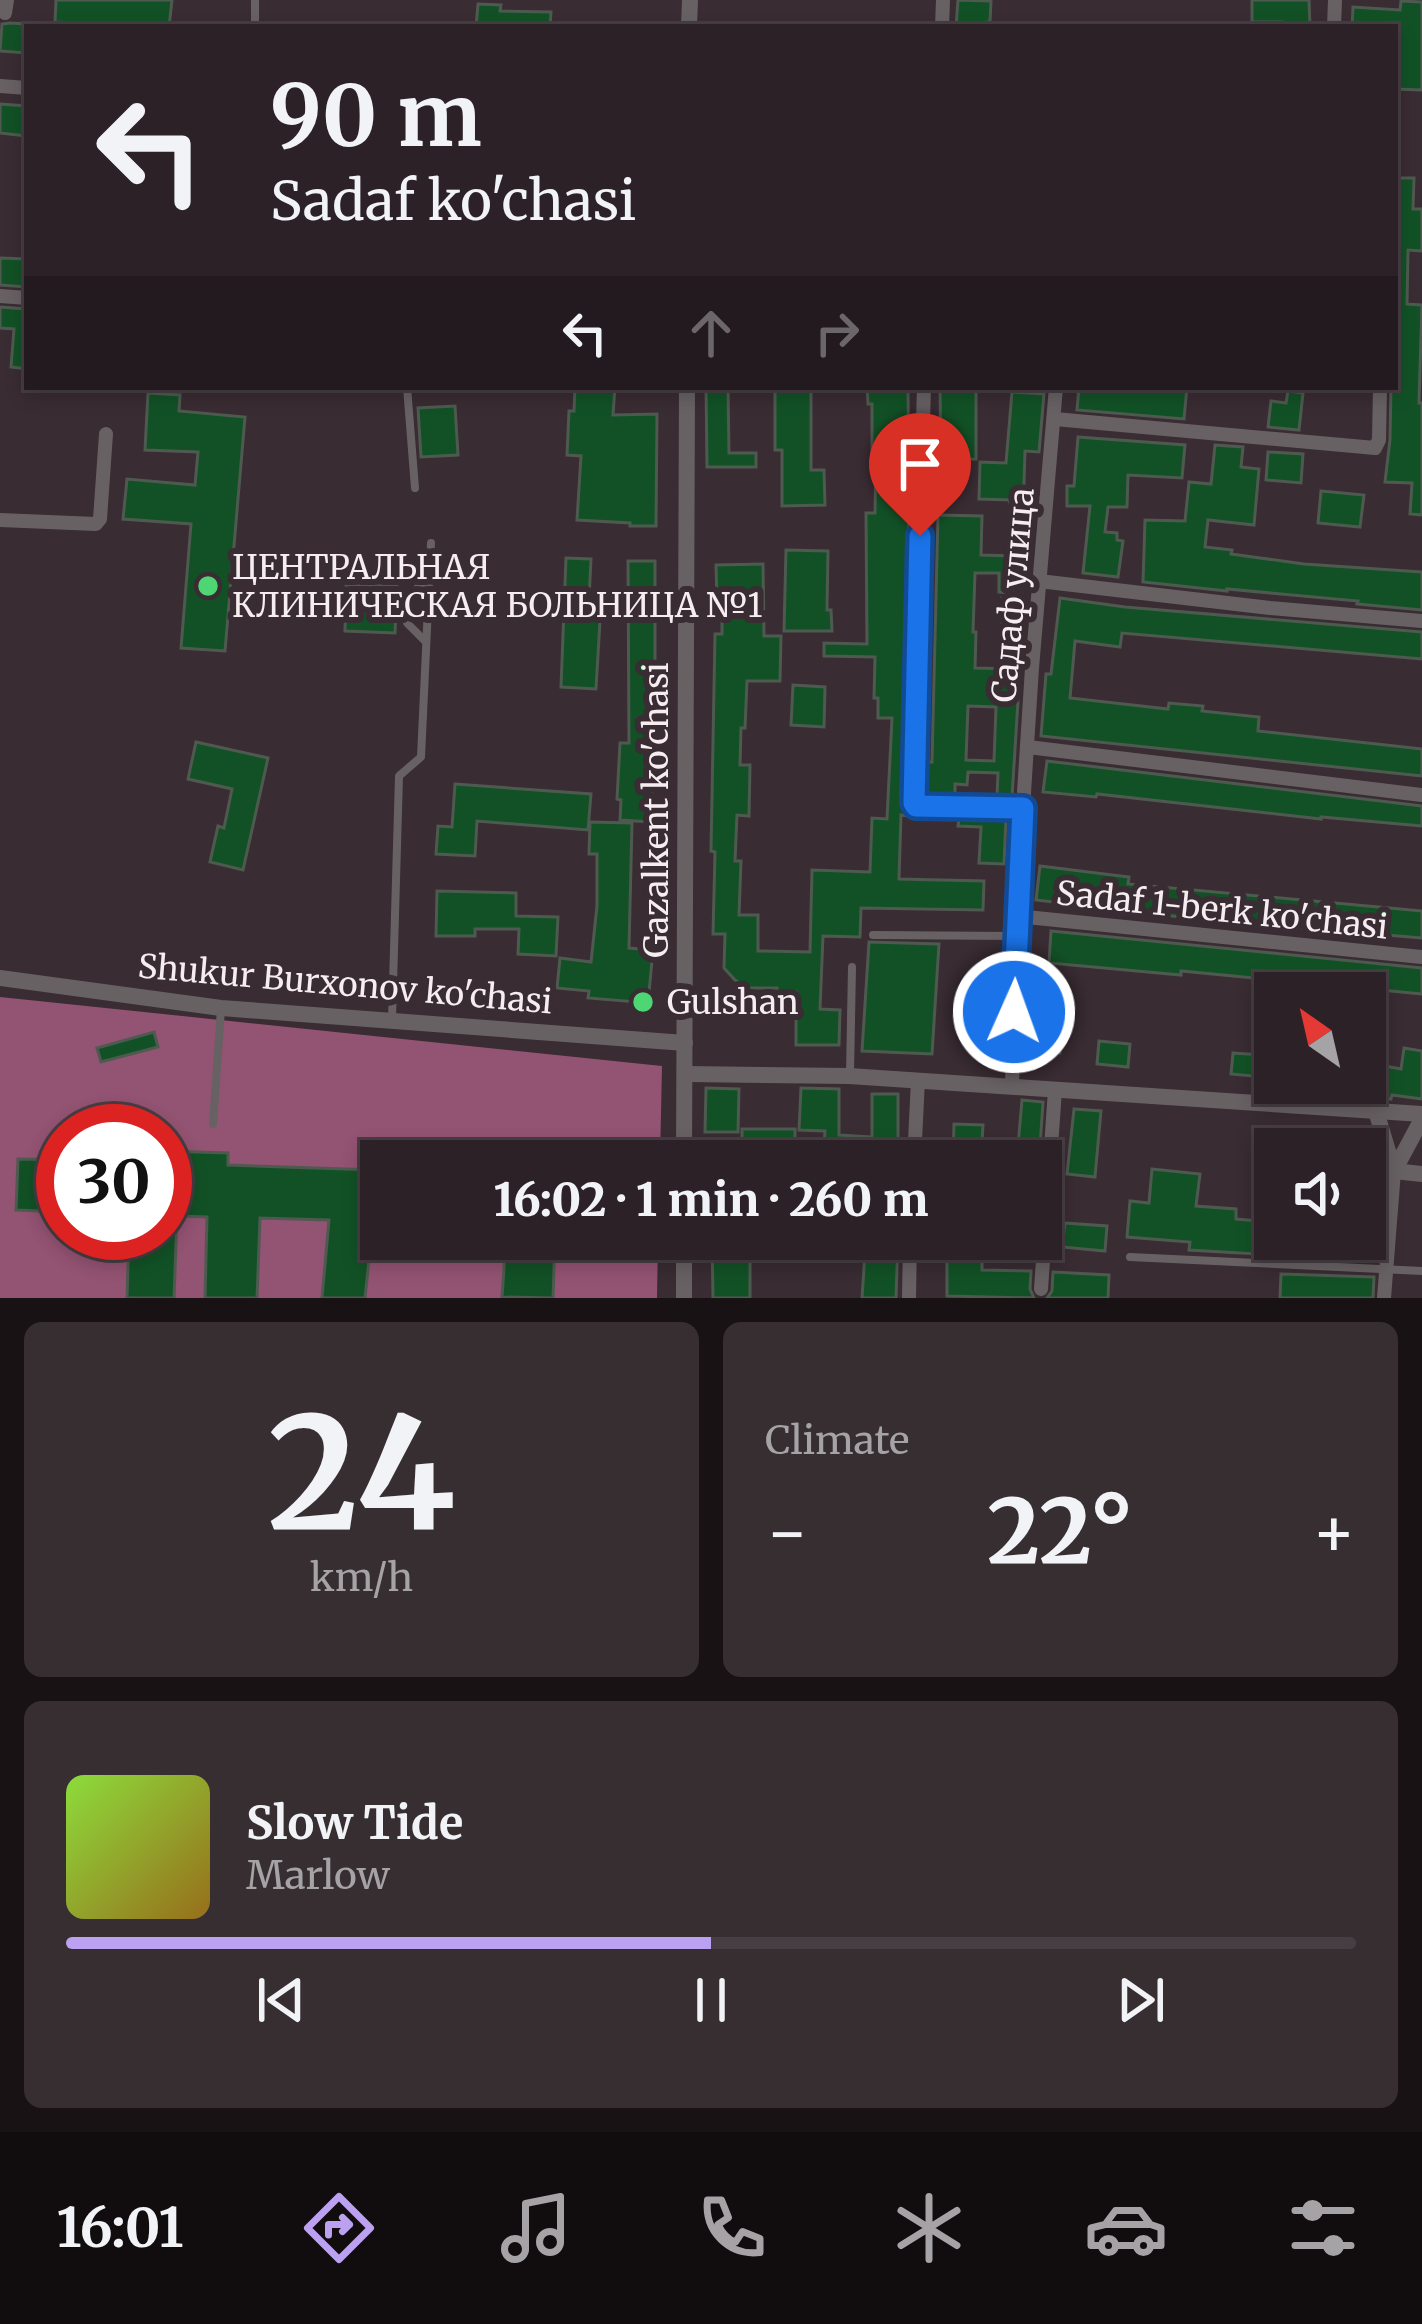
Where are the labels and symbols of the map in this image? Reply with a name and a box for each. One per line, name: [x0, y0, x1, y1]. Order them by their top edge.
pin: [869, 413, 971, 536]
street label: Садаф улица: [983, 486, 1043, 704]
place label: ЦЕНТРАЛЬНАЯ КЛИНИЧЕСКАЯ БОЛЬНИЦА №1: [232, 547, 762, 626]
marker: ЦЕНТРАЛЬНАЯ КЛИНИЧЕСКАЯ БОЛЬНИЦА №1: [195, 573, 221, 599]
street label: Gazalkent ko'chasi: [636, 662, 677, 958]
street label: Sadaf 1-berk ko'chasi: [1054, 872, 1390, 948]
street label: Shukur Burxonov ko'chasi: [136, 945, 554, 1023]
position arrow: [951, 949, 1077, 1075]
north arrow: [1254, 972, 1386, 1104]
place label: Gulshan: [667, 982, 799, 1023]
marker: Gulshan: [630, 989, 656, 1015]
speed limit sign: 30: [36, 1104, 192, 1260]

